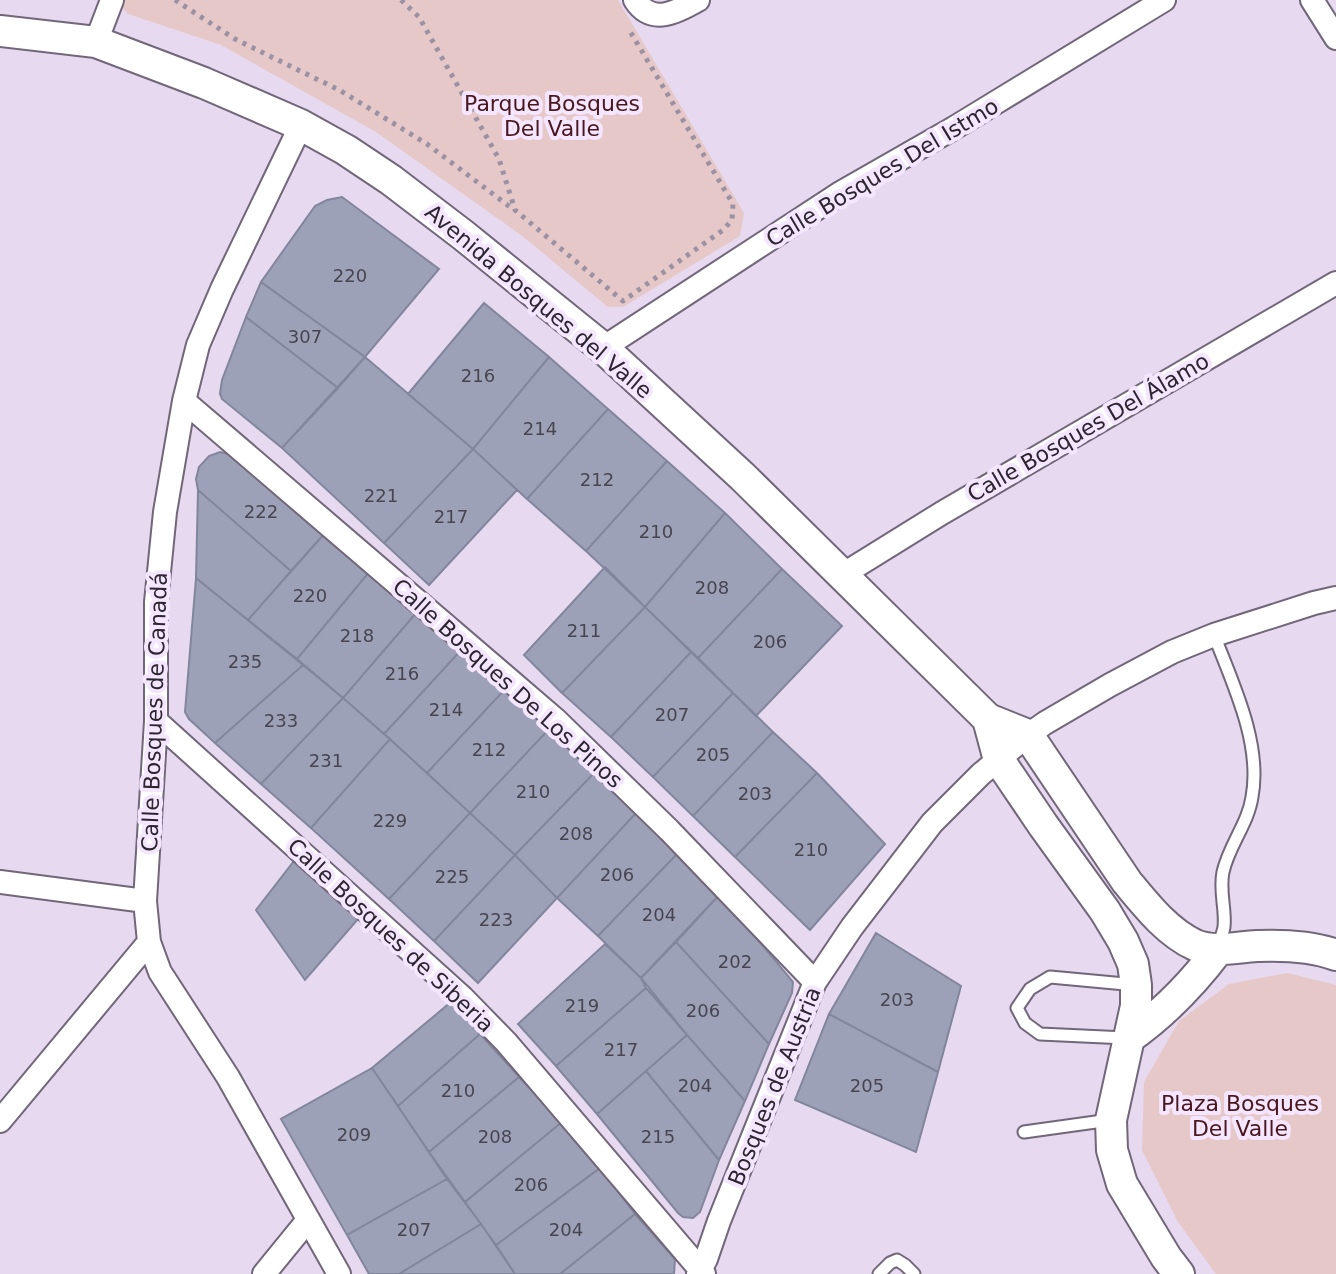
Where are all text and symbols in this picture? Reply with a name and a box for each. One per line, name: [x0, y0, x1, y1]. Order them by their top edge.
park label: Parque Bosques Del Valle: [464, 91, 640, 141]
street label: Calle Bosques Del Istmo: [762, 93, 1003, 252]
street label: Avenida Bosques del Valle: [420, 199, 657, 403]
house number: 220: [333, 265, 367, 286]
house number: 307: [288, 326, 322, 347]
street label: Calle Bosques Del Álamo: [963, 348, 1213, 507]
house number: 216: [461, 365, 495, 386]
house number: 214: [523, 418, 557, 439]
house number: 212: [580, 469, 614, 490]
house number: 221: [364, 485, 398, 506]
house number: 222: [244, 501, 278, 522]
house number: 217: [434, 506, 468, 527]
house number: 210: [639, 521, 673, 542]
street label: Calle Bosques de Canadá: [137, 572, 172, 852]
street label: Calle Bosques De Los Pinos: [388, 574, 628, 793]
house number: 208: [695, 577, 729, 598]
house number: 220: [293, 585, 327, 606]
house number: 211: [567, 620, 601, 641]
house number: 218: [340, 625, 374, 646]
house number: 206: [753, 631, 787, 652]
house number: 235: [228, 651, 262, 672]
house number: 216: [385, 663, 419, 684]
house number: 214: [429, 699, 463, 720]
house number: 207: [655, 704, 689, 725]
house number: 233: [264, 710, 298, 731]
house number: 212: [472, 739, 506, 760]
house number: 205: [696, 744, 730, 765]
house number: 231: [309, 750, 343, 771]
house number: 210: [516, 781, 550, 802]
house number: 203: [738, 783, 772, 804]
house number: 229: [373, 810, 407, 831]
house number: 208: [559, 823, 593, 844]
street label: Calle Bosques de Siberia: [283, 833, 499, 1037]
house number: 210: [794, 839, 828, 860]
house number: 206: [600, 864, 634, 885]
house number: 225: [435, 866, 469, 887]
house number: 204: [642, 904, 676, 925]
house number: 223: [479, 909, 513, 930]
house number: 202: [718, 951, 752, 972]
street label: Bosques de Austria: [723, 983, 826, 1189]
house number: 203: [880, 989, 914, 1010]
house number: 219: [565, 995, 599, 1016]
house number: 206: [686, 1000, 720, 1021]
house number: 217: [604, 1039, 638, 1060]
house number: 204: [678, 1075, 712, 1096]
house number: 205: [850, 1075, 884, 1096]
house number: 210: [441, 1080, 475, 1101]
park label: Plaza Bosques Del Valle: [1161, 1091, 1319, 1141]
house number: 209: [337, 1124, 371, 1145]
house number: 208: [478, 1126, 512, 1147]
house number: 215: [641, 1126, 675, 1147]
house number: 206: [514, 1174, 548, 1195]
house number: 207: [397, 1219, 431, 1240]
house number: 204: [549, 1219, 583, 1240]

